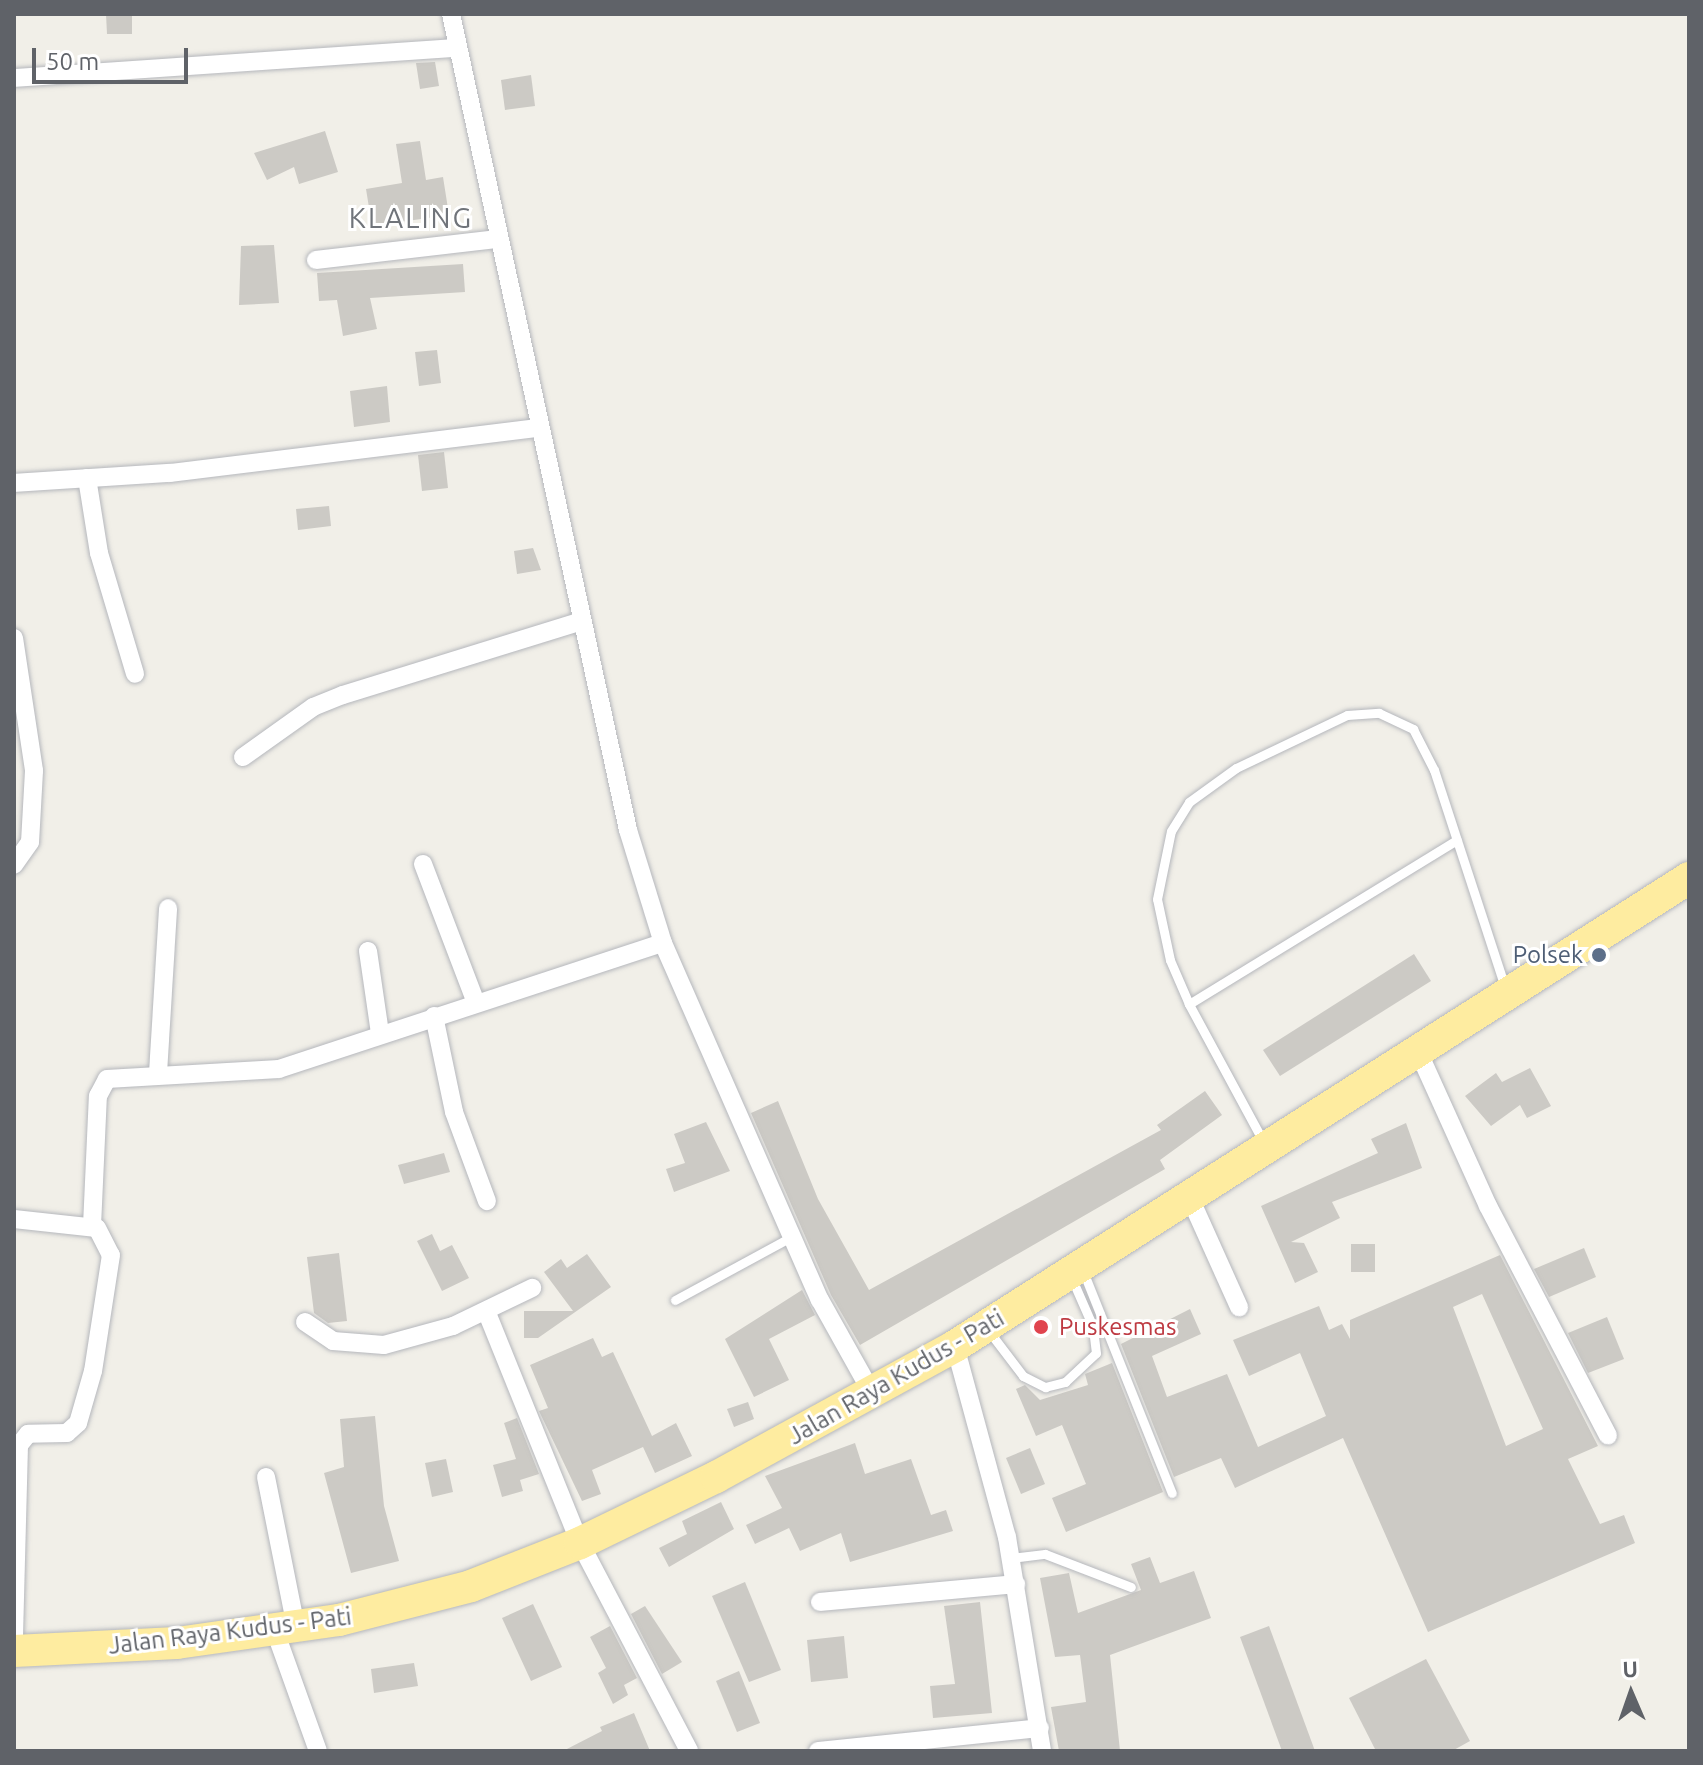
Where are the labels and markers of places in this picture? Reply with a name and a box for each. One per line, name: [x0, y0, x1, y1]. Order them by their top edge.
place label: Polsek: [1513, 941, 1583, 969]
marker: Polsek: [1590, 946, 1608, 964]
place label: Puskesmas: [1059, 1313, 1176, 1341]
marker: Puskesmas: [1030, 1316, 1052, 1338]

